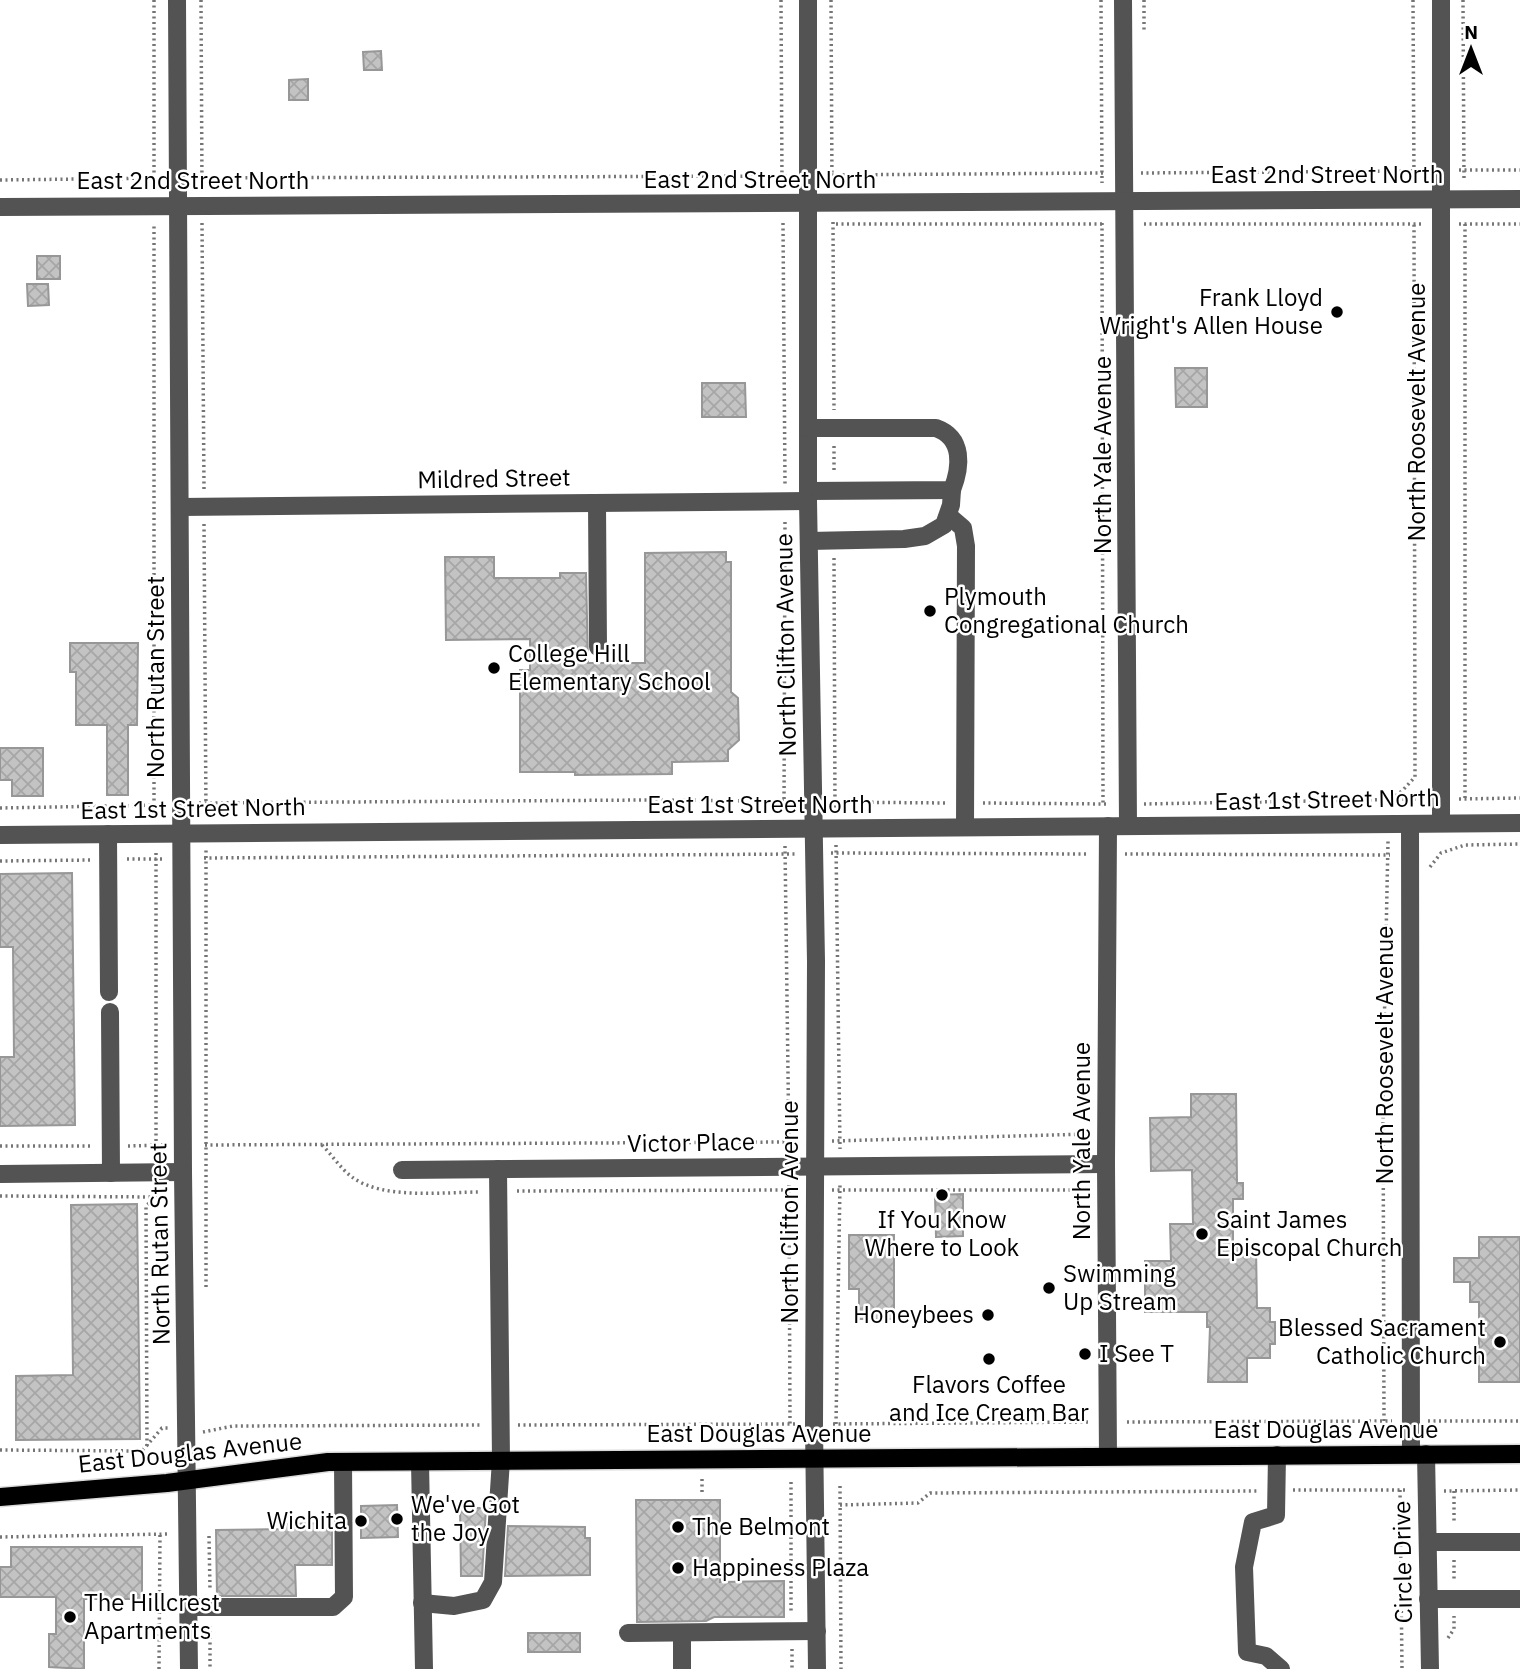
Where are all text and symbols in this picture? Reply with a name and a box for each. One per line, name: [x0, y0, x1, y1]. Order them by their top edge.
north arrow: [1436, 14, 1506, 84]
text: N: [1464, 20, 1478, 44]
street label: East 2nd Street North: [1211, 158, 1443, 190]
street label: East 2nd Street North: [644, 163, 876, 195]
street label: East 2nd Street North: [77, 164, 309, 196]
place label: Frank Lloyd Wright's Allen House: [1099, 281, 1323, 341]
street label: North Roosevelt Avenue: [1400, 282, 1432, 542]
marker: Frank Lloyd Wright's Allen House: [1329, 304, 1345, 320]
street label: North Yale Avenue: [1086, 356, 1118, 554]
street label: Mildred Street: [417, 461, 571, 495]
street label: North Clifton Avenue: [767, 533, 803, 757]
street label: North Rutan Street: [139, 576, 171, 778]
place label: Plymouth Congregational Church: [944, 580, 1189, 640]
marker: Plymouth Congregational Church: [922, 603, 938, 619]
place label: College Hill Elementary School: [508, 637, 710, 697]
marker: College Hill Elementary School: [486, 660, 502, 676]
street label: East 1st Street North: [1214, 781, 1440, 817]
street label: East 1st Street North: [647, 788, 873, 820]
street label: East 1st Street North: [80, 790, 306, 826]
street label: North Roosevelt Avenue: [1368, 925, 1400, 1185]
street label: North Yale Avenue: [1065, 1042, 1097, 1240]
street label: North Clifton Avenue: [773, 1100, 805, 1324]
street label: Victor Place: [627, 1125, 755, 1159]
street label: North Rutan Street: [141, 1143, 177, 1345]
marker: If You Know Where to Look: [934, 1187, 950, 1203]
place label: If You Know Where to Look: [865, 1203, 1020, 1263]
place label: Saint James Episcopal Church: [1216, 1203, 1402, 1263]
marker: Saint James Episcopal Church: [1194, 1226, 1210, 1242]
place label: Swimming Up Stream: [1063, 1257, 1177, 1317]
marker: Swimming Up Stream: [1041, 1280, 1057, 1296]
place label: Honeybees: [853, 1298, 974, 1330]
marker: Honeybees: [980, 1307, 996, 1323]
place label: Blessed Sacrament Catholic Church: [1278, 1311, 1486, 1371]
marker: Blessed Sacrament Catholic Church: [1492, 1334, 1508, 1350]
place label: I See T: [1099, 1337, 1174, 1369]
marker: I See T: [1077, 1346, 1093, 1362]
marker: Flavors Coffee and Ice Cream Bar: [981, 1351, 997, 1367]
place label: Flavors Coffee and Ice Cream Bar: [889, 1368, 1089, 1428]
street label: East Douglas Avenue: [1213, 1413, 1439, 1445]
street label: East Douglas Avenue: [646, 1417, 872, 1449]
street label: East Douglas Avenue: [76, 1424, 304, 1480]
place label: We've Got the Joy: [411, 1488, 520, 1548]
street label: Circle Drive: [1385, 1500, 1419, 1624]
place label: Wichita: [267, 1504, 347, 1536]
place label: The Belmont: [692, 1510, 830, 1542]
marker: We've Got the Joy: [389, 1511, 405, 1527]
marker: Wichita: [353, 1513, 369, 1529]
marker: The Belmont: [670, 1519, 686, 1535]
place label: Happiness Plaza: [692, 1551, 869, 1583]
marker: Happiness Plaza: [670, 1560, 686, 1576]
place label: The Hillcrest Apartments: [84, 1586, 220, 1646]
marker: The Hillcrest Apartments: [62, 1609, 78, 1625]

